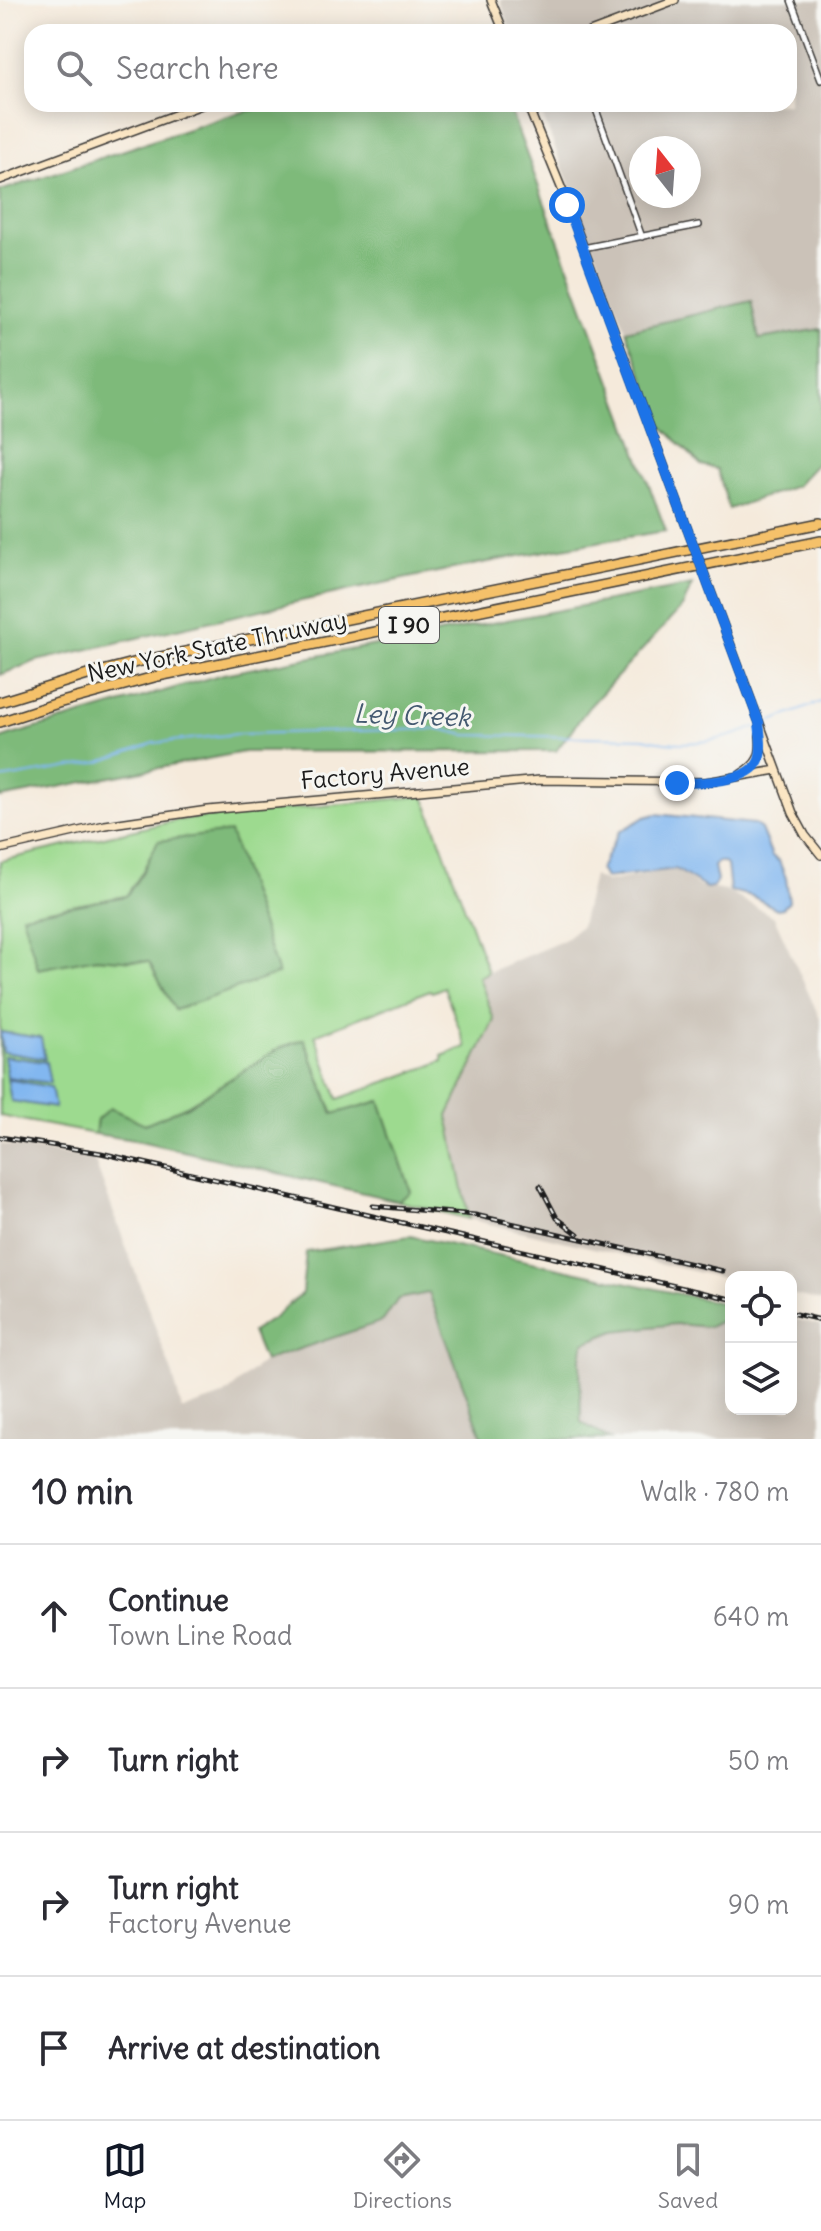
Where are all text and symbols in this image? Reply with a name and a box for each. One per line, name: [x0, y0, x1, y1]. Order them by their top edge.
search box: [24, 24, 797, 112]
icon: search: [52, 46, 96, 90]
text: Search here: [116, 49, 279, 87]
north arrow: [629, 136, 701, 208]
route start: [549, 187, 585, 223]
street label: New York State Thruway: [85, 604, 349, 688]
road number: I 90: [379, 607, 439, 643]
water label: Ley Creek: [353, 696, 472, 734]
street label: Factory Avenue: [299, 751, 471, 795]
route end: [659, 765, 695, 801]
map controls: [725, 1271, 797, 1415]
button: locate: [725, 1271, 797, 1343]
button: layers: [725, 1343, 797, 1415]
text: 10 min: [32, 1470, 133, 1513]
text: Walk · 780 m: [640, 1475, 789, 1508]
text: Continue: [108, 1581, 229, 1619]
icon: ahead: [32, 1594, 76, 1638]
text: 640 m: [713, 1600, 789, 1633]
text: Town Line Road: [108, 1619, 292, 1652]
icon: right: [32, 1738, 76, 1782]
text: Turn right: [108, 1741, 239, 1779]
text: 50 m: [728, 1744, 789, 1777]
text: Turn right: [108, 1869, 239, 1907]
icon: right: [32, 1882, 76, 1926]
text: 90 m: [728, 1888, 789, 1921]
text: Factory Avenue: [108, 1907, 292, 1940]
icon: arrive: [32, 2026, 76, 2070]
text: Arrive at destination: [108, 2029, 380, 2067]
tab: Map: [103, 2138, 147, 2214]
tab: Directions: [353, 2138, 452, 2214]
tab: Saved: [658, 2138, 718, 2214]

